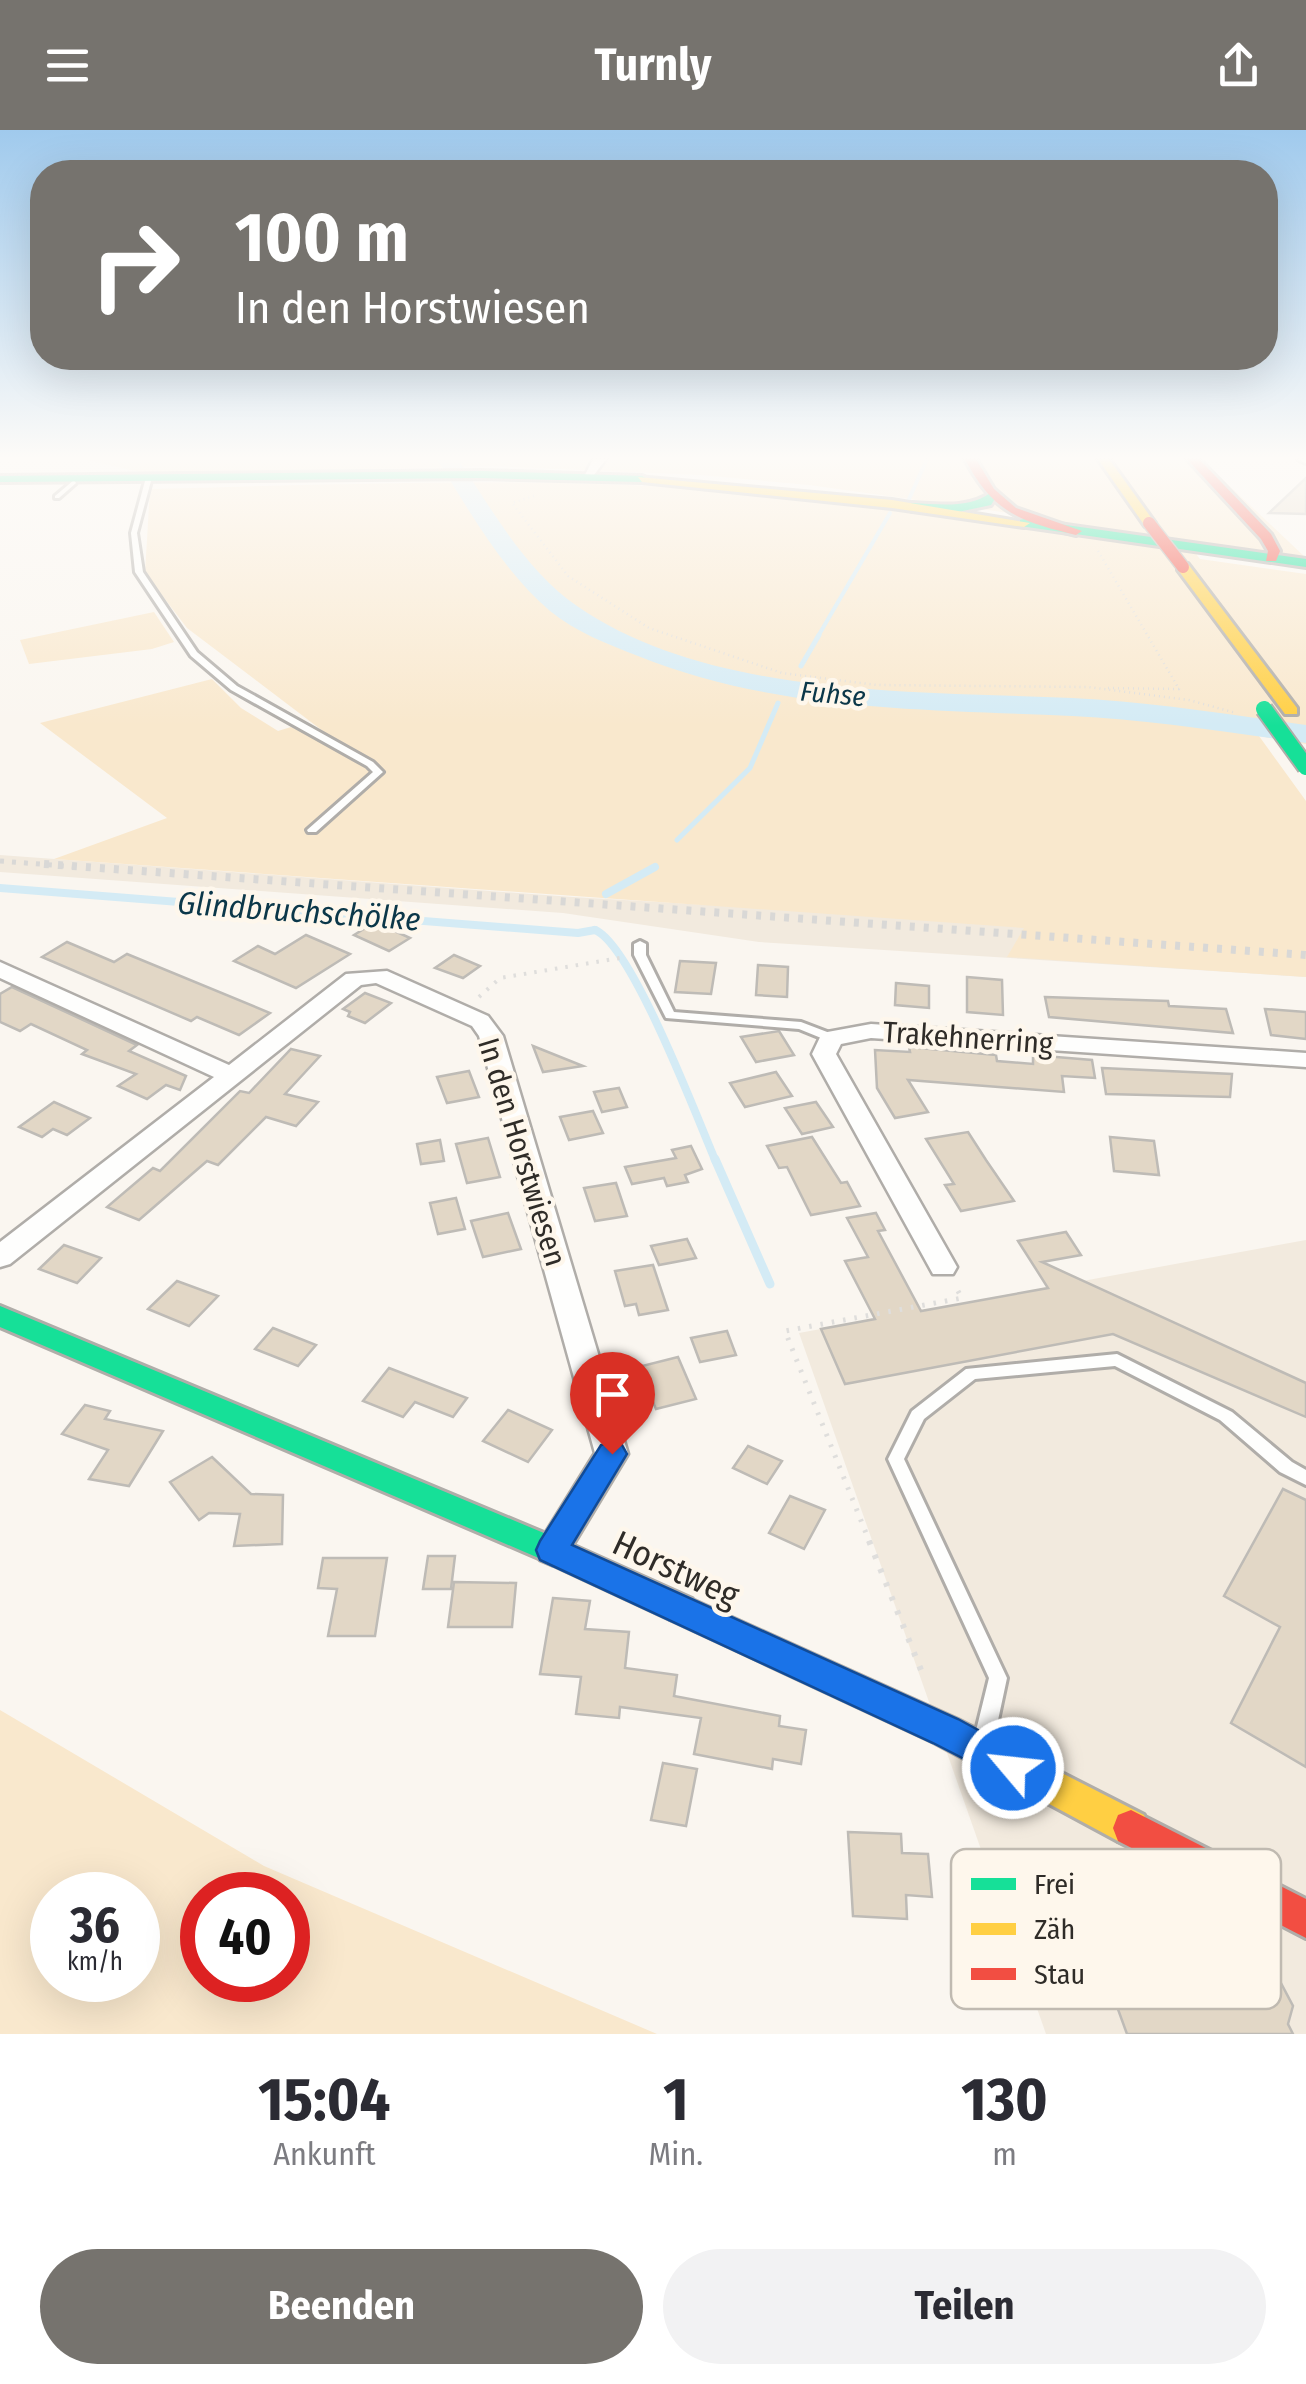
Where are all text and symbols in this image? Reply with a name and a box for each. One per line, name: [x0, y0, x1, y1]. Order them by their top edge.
icon: menu: [40, 38, 95, 93]
text: Turnly: [595, 38, 711, 92]
icon: share: [1211, 38, 1266, 93]
text: 100 m: [235, 196, 409, 280]
icon: right: [70, 200, 200, 330]
text: In den Horstwiesen: [235, 281, 590, 335]
water label: Fuhse: [799, 675, 867, 713]
water label: Glindbruchschölke: [176, 884, 422, 938]
street label: Trakehnerring: [882, 1014, 1055, 1062]
street label: In den Horstwiesen: [470, 1034, 574, 1270]
pin: [570, 1352, 655, 1455]
icon: arrive: [585, 1367, 640, 1422]
street label: Horstweg: [606, 1522, 746, 1617]
position arrow: [961, 1716, 1065, 1820]
legend: [951, 1849, 1281, 2009]
text: Frei: [1034, 1868, 1075, 1901]
speed limit sign: 40: [180, 1872, 310, 2002]
text: 36: [70, 1895, 120, 1955]
text: Zäh: [1034, 1913, 1075, 1946]
text: km/h: [67, 1947, 123, 1977]
text: Stau: [1034, 1958, 1085, 1991]
text: 15:04: [258, 2064, 390, 2136]
text: 1: [663, 2064, 689, 2136]
text: 130: [961, 2064, 1048, 2136]
text: Ankunft: [273, 2135, 375, 2173]
text: Min.: [649, 2135, 703, 2173]
text: m: [992, 2135, 1017, 2173]
button: Beenden: [40, 2249, 643, 2364]
button: Teilen: [663, 2249, 1266, 2364]

